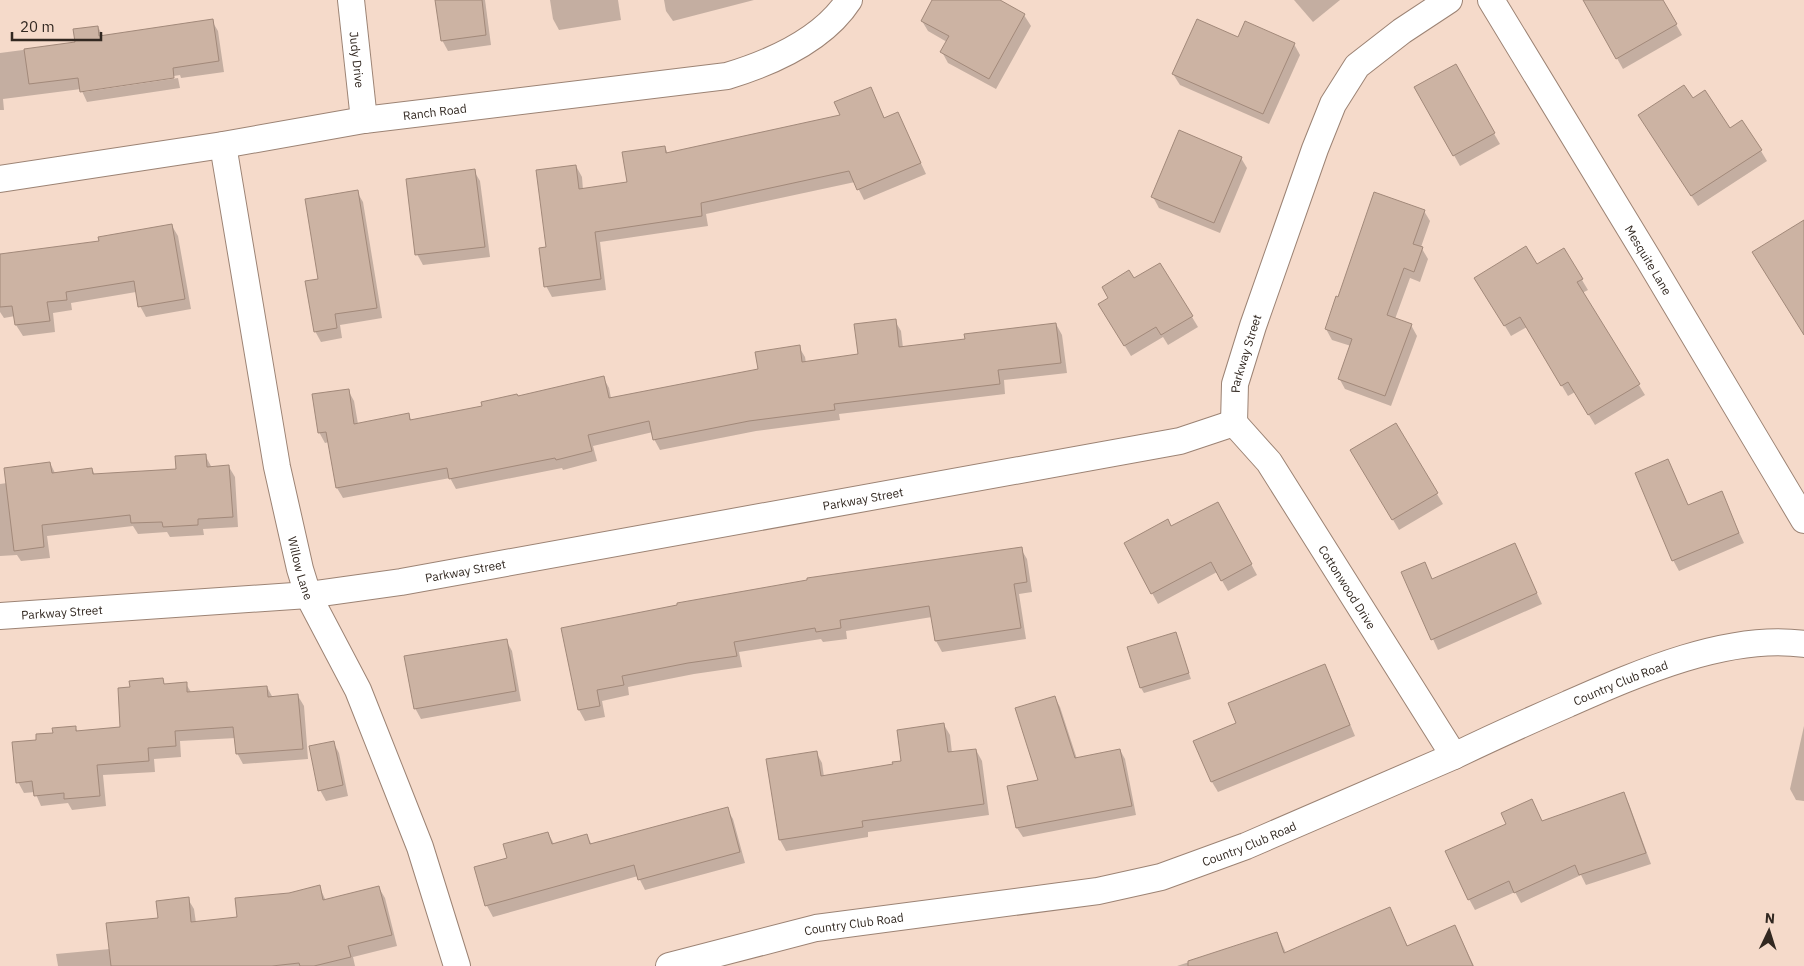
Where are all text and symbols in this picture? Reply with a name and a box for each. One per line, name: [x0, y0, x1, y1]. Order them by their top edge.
scale bar: [12, 10, 101, 42]
text: 20 m: [20, 17, 55, 36]
street label: Judy Drive: [347, 31, 368, 89]
street label: Ranch Road: [402, 100, 467, 123]
street label: Mesquite Lane: [1622, 222, 1676, 298]
street label: Parkway Street: [1227, 312, 1264, 393]
street label: Parkway Street: [821, 484, 904, 513]
street label: Willow Lane: [285, 535, 317, 603]
street label: Cottonwood Drive: [1316, 542, 1380, 632]
street label: Parkway Street: [424, 556, 507, 585]
street label: Parkway Street: [21, 602, 103, 622]
street label: Country Club Road: [1571, 657, 1670, 708]
street label: Country Club Road: [1200, 818, 1298, 869]
north arrow: [1744, 906, 1794, 956]
street label: Country Club Road: [802, 909, 905, 938]
text: N: [1764, 909, 1776, 927]

